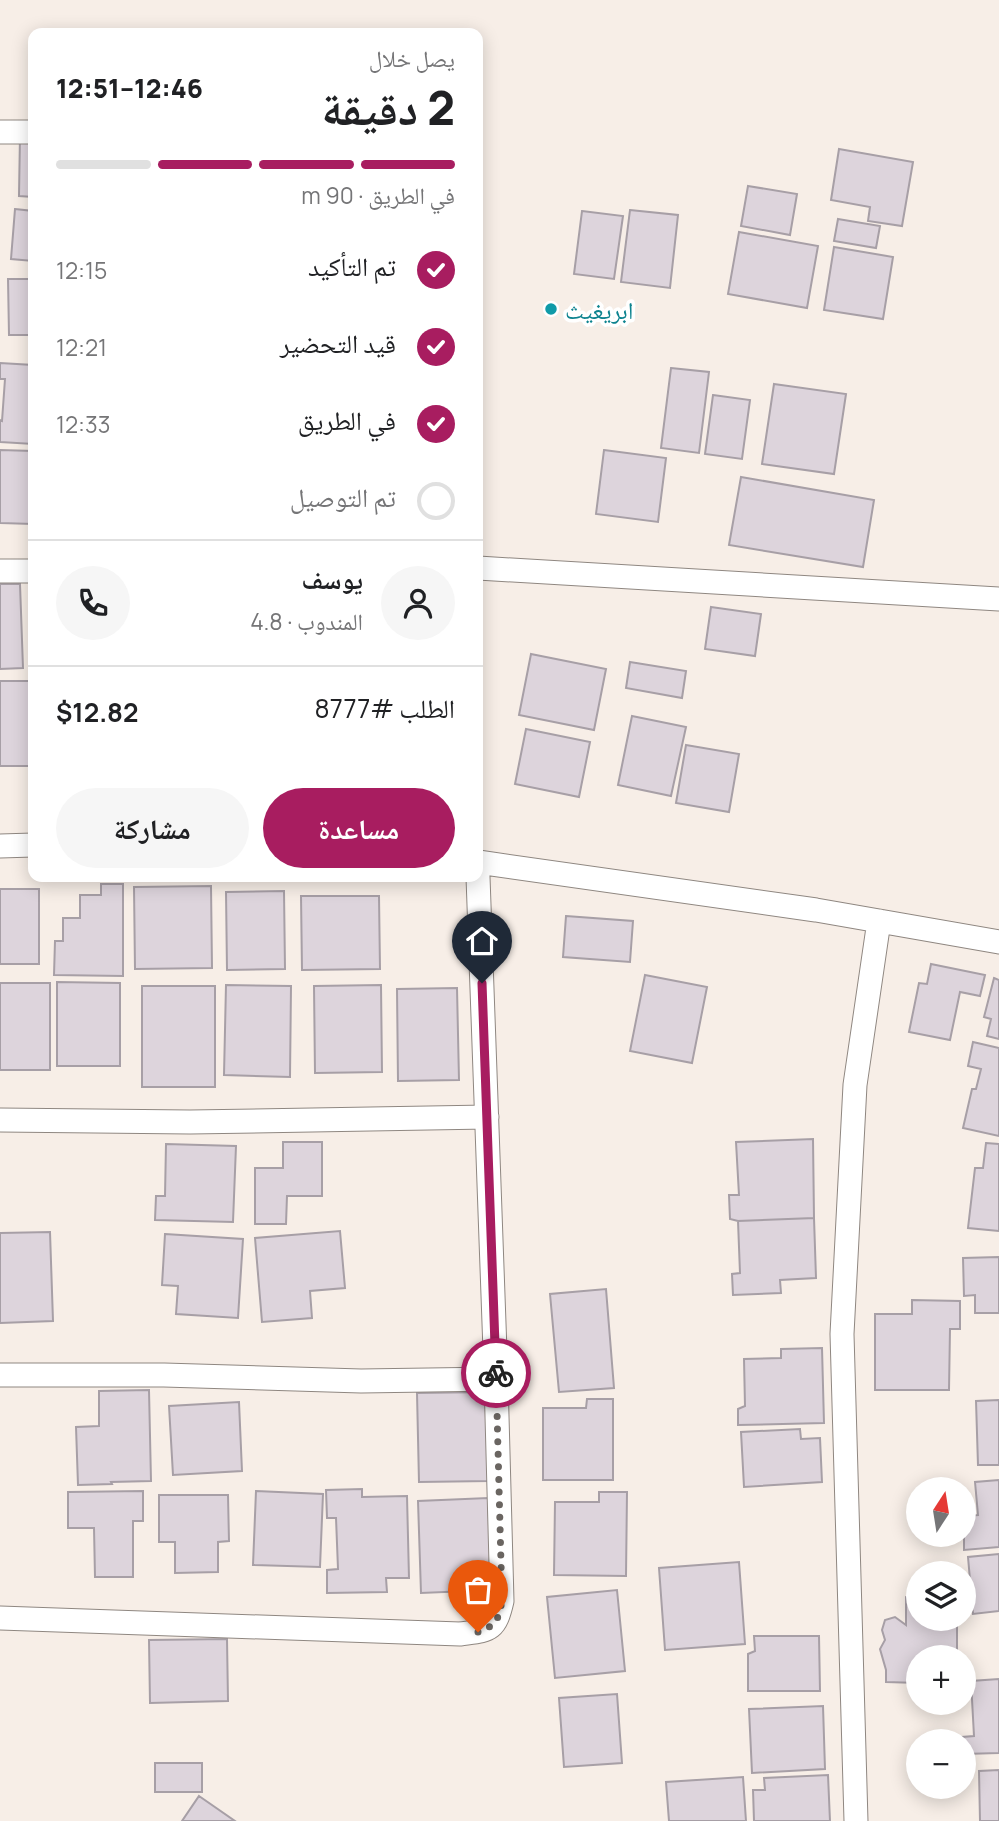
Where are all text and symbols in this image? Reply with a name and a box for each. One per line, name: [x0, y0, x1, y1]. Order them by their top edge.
text: يصل خلال: [369, 42, 455, 74]
text: 12:46–12:51: [56, 70, 203, 106]
text: 2 دقيقة: [321, 76, 455, 139]
text: في الطريق · 90 m: [301, 179, 455, 211]
text: تم التأكيد: [308, 248, 396, 284]
icon: check: [417, 251, 455, 289]
text: 12:15: [56, 254, 107, 286]
place label: ابريغيث: [565, 293, 633, 326]
marker: ابريغيث: [543, 301, 559, 317]
text: قيد التحضير: [280, 325, 396, 361]
icon: check: [417, 328, 455, 366]
text: 12:21: [56, 331, 107, 363]
text: في الطريق: [298, 402, 396, 438]
icon: check: [417, 405, 455, 443]
text: 12:33: [56, 408, 110, 440]
text: تم التوصيل: [290, 479, 396, 515]
text: يوسف: [302, 561, 363, 597]
button: phone: [56, 566, 130, 640]
button: person: [381, 566, 455, 640]
text: المندوب · 4.8: [250, 605, 363, 637]
text: الطلب #8777: [315, 690, 455, 726]
text: $12.82: [56, 694, 139, 730]
button: مشاركة: [56, 788, 249, 868]
button: مساعدة: [263, 788, 455, 868]
pin: [452, 911, 512, 983]
icon: home: [463, 922, 501, 960]
courier: [461, 1338, 531, 1408]
icon: bike: [477, 1354, 515, 1392]
north arrow: [906, 1477, 976, 1547]
map controls: [906, 1477, 976, 1799]
pin: [448, 1560, 508, 1632]
button: layers: [906, 1561, 976, 1631]
icon: bag: [459, 1571, 497, 1609]
button: +: [906, 1645, 976, 1715]
button: −: [906, 1729, 976, 1799]

